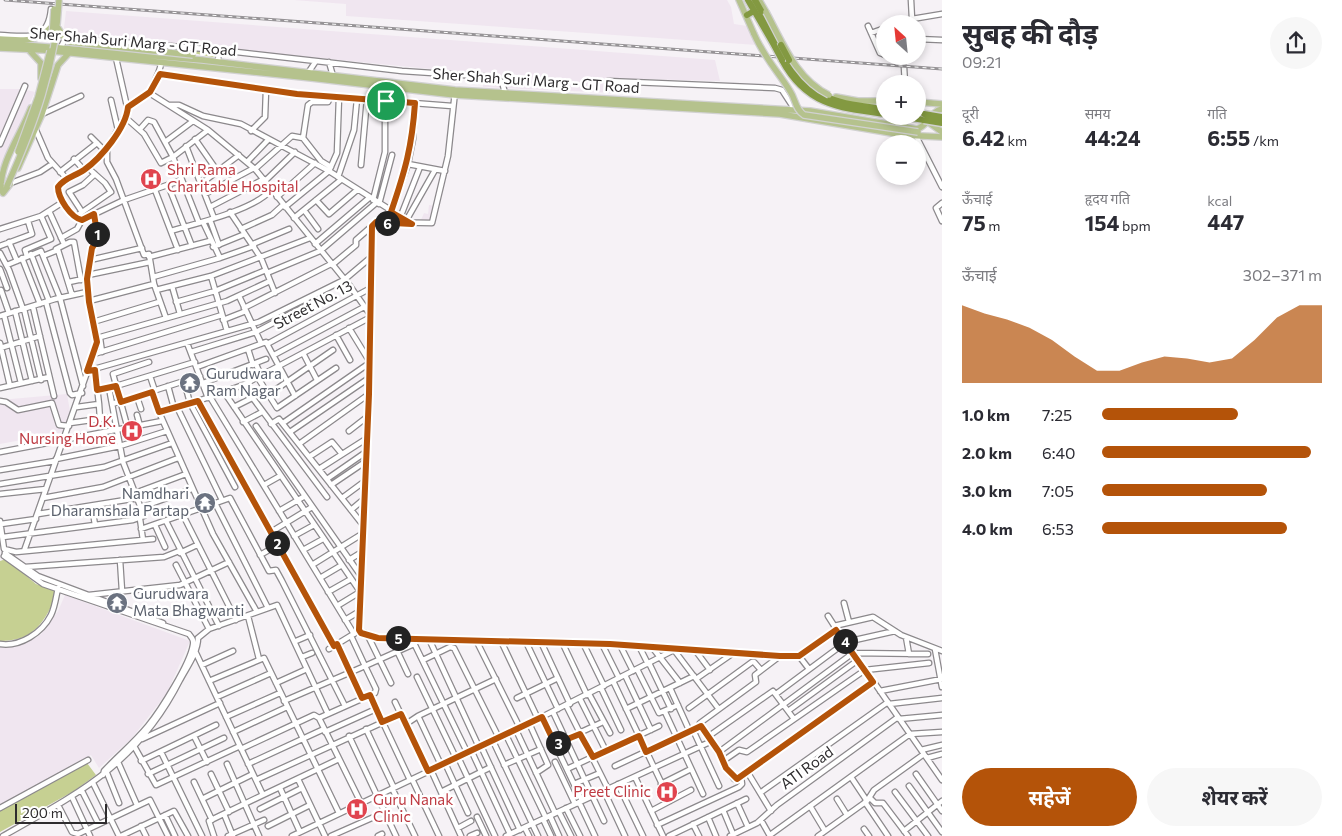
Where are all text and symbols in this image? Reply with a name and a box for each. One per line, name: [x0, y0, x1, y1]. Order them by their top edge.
north arrow: [876, 15, 926, 65]
map controls: [876, 15, 926, 185]
text: सुबह की दौड़: [962, 16, 1098, 50]
button: share: [1270, 17, 1322, 69]
street label: Sher Shah Suri Marg - GT Road: [29, 23, 237, 59]
text: 09:21: [962, 52, 1002, 71]
street label: Sher Shah Suri Marg - GT Road: [432, 64, 640, 96]
button: +: [876, 75, 926, 125]
pin: [365, 80, 407, 122]
icon: arrive: [372, 87, 400, 115]
text: दूरी: [962, 105, 979, 122]
text: समय: [1085, 105, 1111, 122]
text: गति: [1207, 105, 1227, 122]
text: 6.42: [962, 125, 1005, 150]
text: 44:24: [1085, 125, 1141, 150]
text: 6:55: [1207, 125, 1250, 150]
text: km: [1005, 132, 1027, 149]
text: /km: [1250, 132, 1279, 149]
button: −: [876, 135, 926, 185]
place label: Shri Rama Charitable Hospital: [167, 160, 298, 195]
hospital icon: Shri Rama Charitable Hospital: [139, 167, 163, 191]
text: ऊँचाई: [962, 190, 992, 207]
text: हृदय गति: [1085, 190, 1130, 207]
text: kcal: [1207, 192, 1232, 209]
text: 447: [1207, 209, 1244, 234]
pin: 6: [374, 210, 400, 236]
text: 75: [962, 210, 986, 235]
text: 154: [1085, 210, 1119, 235]
text: 6: [383, 215, 392, 232]
text: m: [986, 217, 1001, 234]
text: bpm: [1119, 217, 1151, 234]
pin: 1: [84, 222, 110, 246]
text: 1: [94, 226, 101, 243]
text: ऊँचाई: [962, 265, 997, 284]
text: 302–371 m: [1243, 265, 1322, 284]
street label: Street No. 13: [270, 276, 355, 332]
place label: Gurudwara Ram Nagar: [206, 364, 282, 399]
temple icon: Gurudwara Ram Nagar: [178, 371, 202, 395]
text: 1.0 km: [962, 405, 1010, 424]
text: 7:25: [1042, 405, 1072, 424]
place label: D.K. Nursing Home: [19, 412, 116, 447]
hospital icon: D.K. Nursing Home: [120, 419, 144, 443]
text: 2.0 km: [962, 443, 1012, 462]
text: 6:40: [1042, 443, 1076, 462]
text: 3.0 km: [962, 481, 1012, 500]
text: 7:05: [1042, 481, 1074, 500]
place label: Namdhari Dharamshala Partap: [51, 484, 189, 519]
temple icon: Namdhari Dharamshala Partap: [193, 491, 217, 515]
text: 4.0 km: [962, 519, 1013, 538]
text: 6:53: [1042, 519, 1074, 538]
pin: 2: [264, 530, 290, 556]
text: 2: [274, 535, 281, 552]
place label: Gurudwara Mata Bhagwanti: [133, 584, 244, 619]
temple icon: Gurudwara Mata Bhagwanti: [105, 591, 129, 615]
pin: 5: [386, 626, 410, 650]
pin: 4: [832, 628, 858, 654]
text: 5: [394, 630, 403, 647]
text: 4: [841, 633, 850, 650]
pin: 3: [546, 730, 570, 756]
text: 3: [554, 735, 563, 752]
street label: ATI Road: [777, 742, 836, 792]
button: सहेजें: [962, 768, 1137, 826]
button: शेयर करें: [1147, 768, 1322, 826]
hospital icon: Preet Clinic: [655, 780, 679, 804]
place label: Preet Clinic: [573, 782, 651, 800]
place label: Guru Nanak Clinic: [373, 790, 453, 825]
hospital icon: Guru Nanak Clinic: [345, 797, 369, 821]
scale bar: [15, 801, 108, 824]
text: 200 m: [22, 804, 63, 821]

